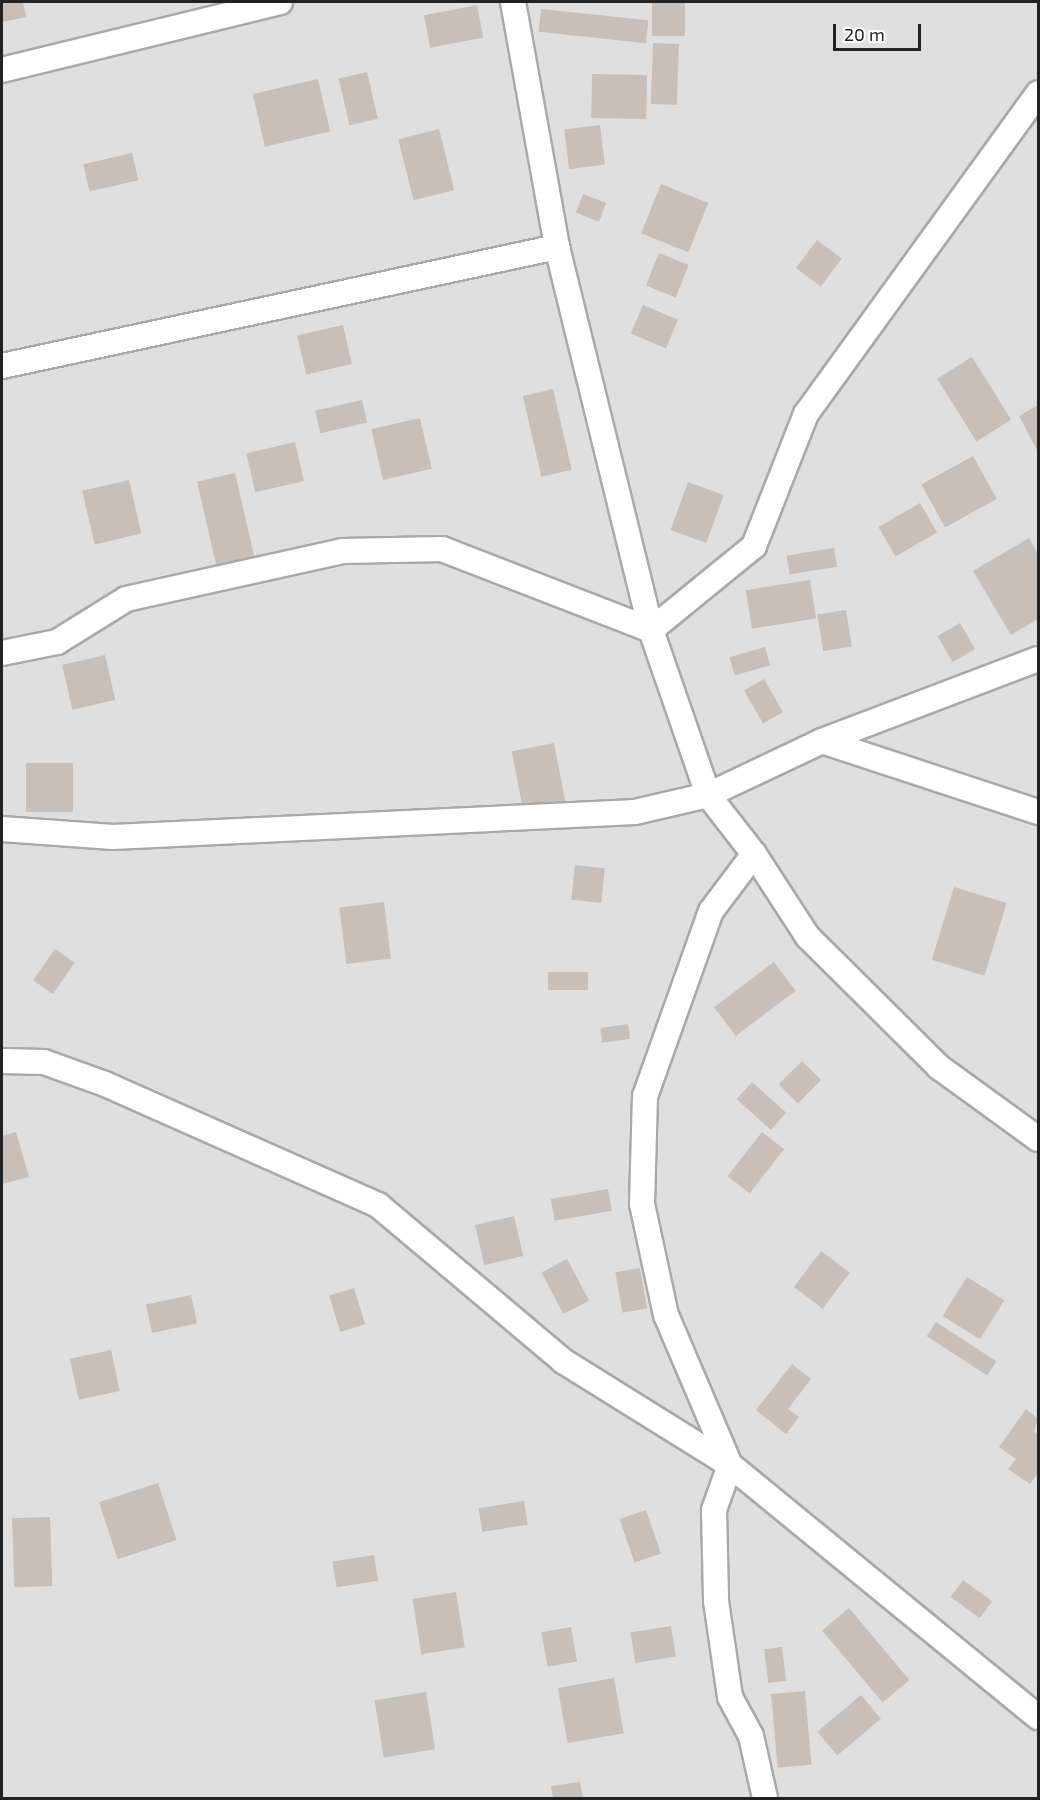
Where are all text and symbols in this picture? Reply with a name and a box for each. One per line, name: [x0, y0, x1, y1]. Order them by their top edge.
scale bar: [836, 12, 924, 50]
text: 20 m: [844, 23, 885, 45]

